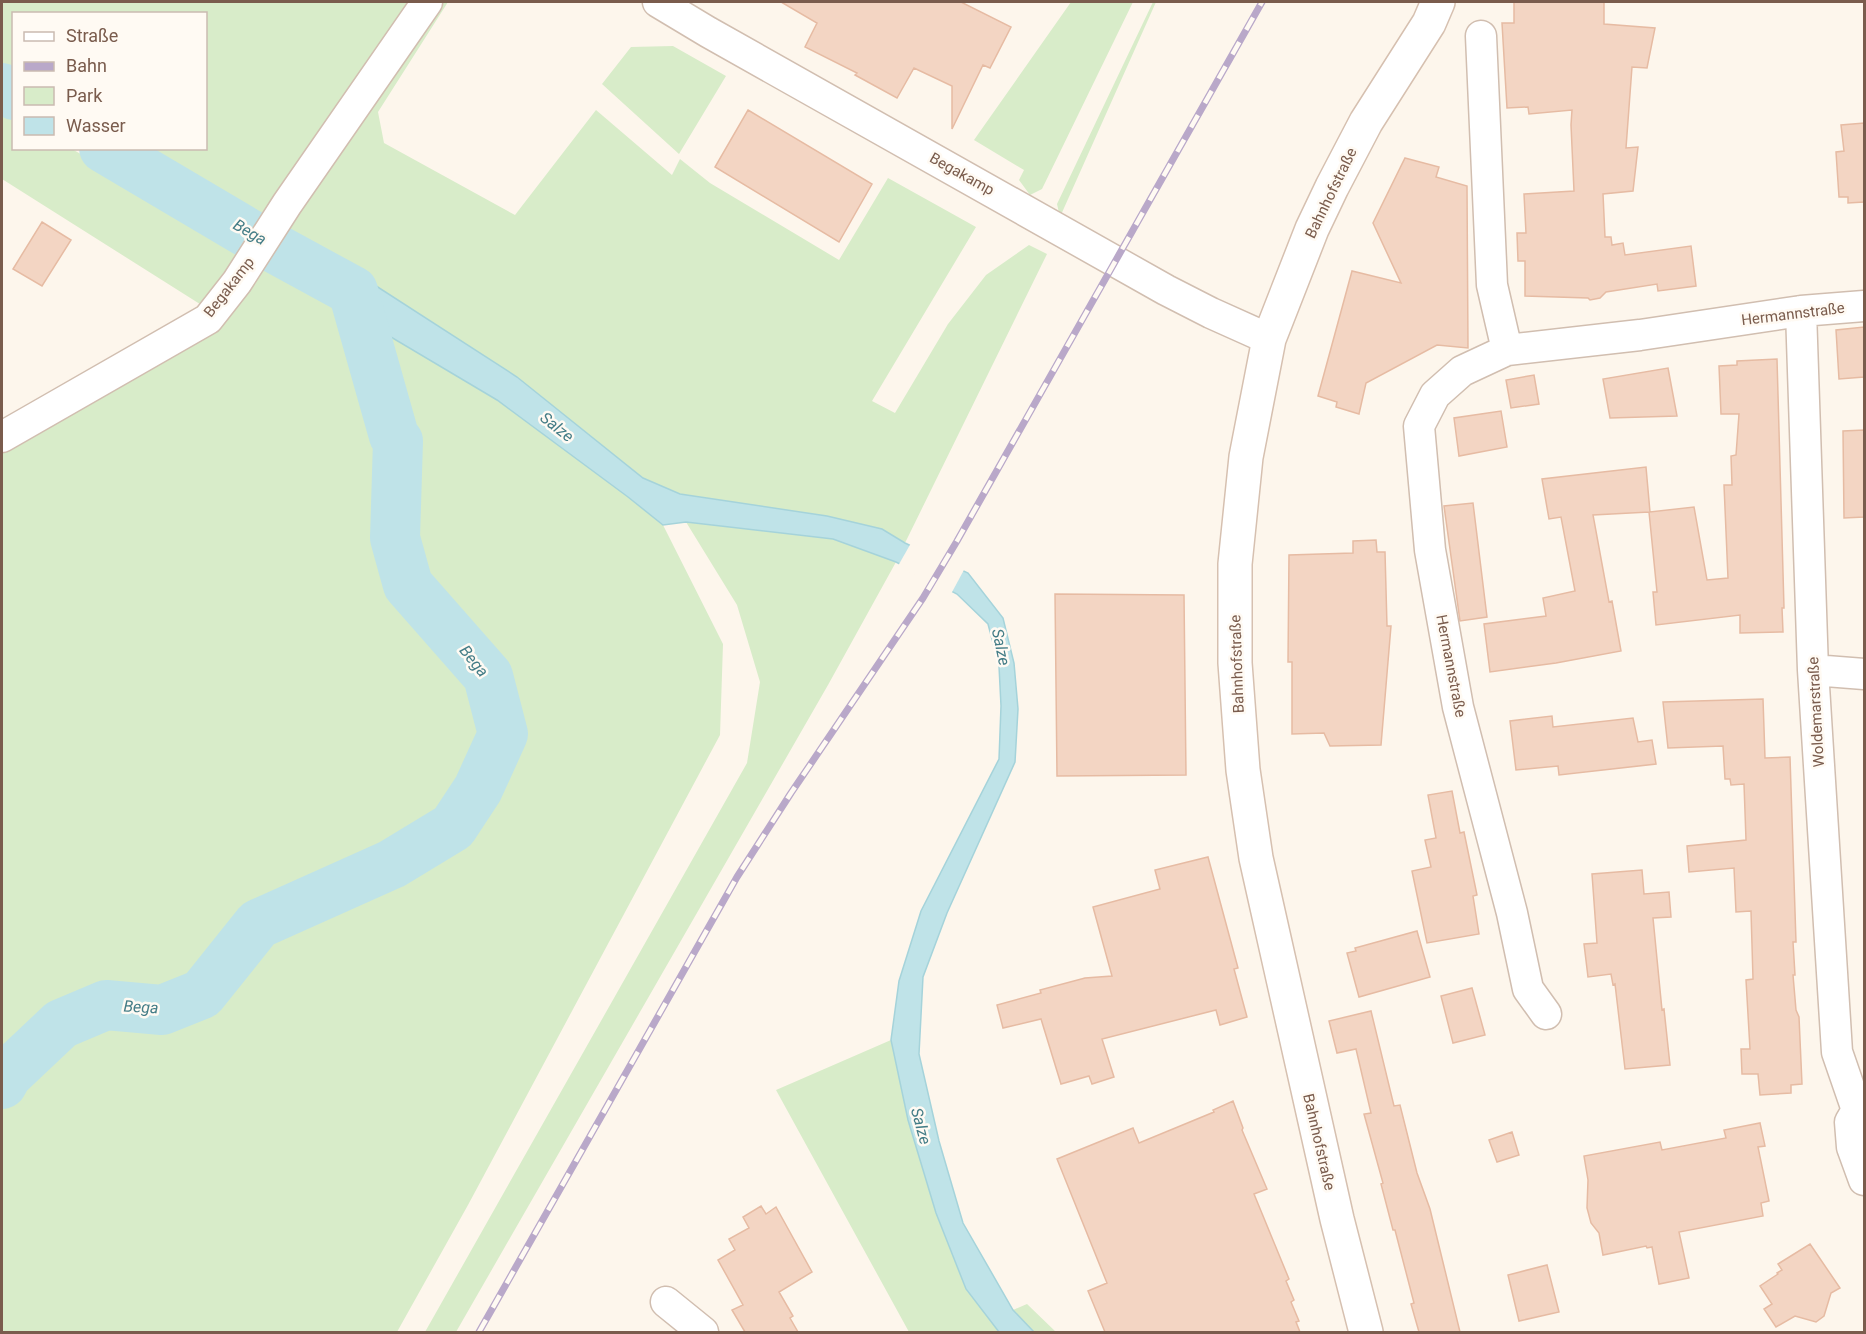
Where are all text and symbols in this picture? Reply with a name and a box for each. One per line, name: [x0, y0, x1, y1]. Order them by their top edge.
legend: [12, 12, 207, 150]
text: Straße: [66, 25, 118, 46]
text: Bahn: [66, 55, 107, 76]
text: Park: [66, 85, 103, 106]
text: Wasser: [66, 115, 126, 136]
street label: Bahnhofstraße: [1301, 145, 1361, 241]
street label: Begakamp: [926, 149, 998, 199]
water label: Bega: [230, 215, 270, 249]
street label: Begakamp: [200, 253, 258, 321]
street label: Hermannstraße: [1740, 299, 1846, 329]
water label: Salze: [536, 408, 578, 446]
street label: Hermannstraße: [1432, 613, 1470, 719]
street label: Bahnhofstraße: [1226, 614, 1248, 714]
water label: Salze: [988, 627, 1014, 667]
water label: Bega: [456, 641, 492, 681]
street label: Woldemarstraße: [1804, 656, 1828, 768]
water label: Bega: [123, 997, 159, 1017]
street label: Bahnhofstraße: [1299, 1092, 1339, 1192]
water label: Salze: [907, 1106, 935, 1146]

